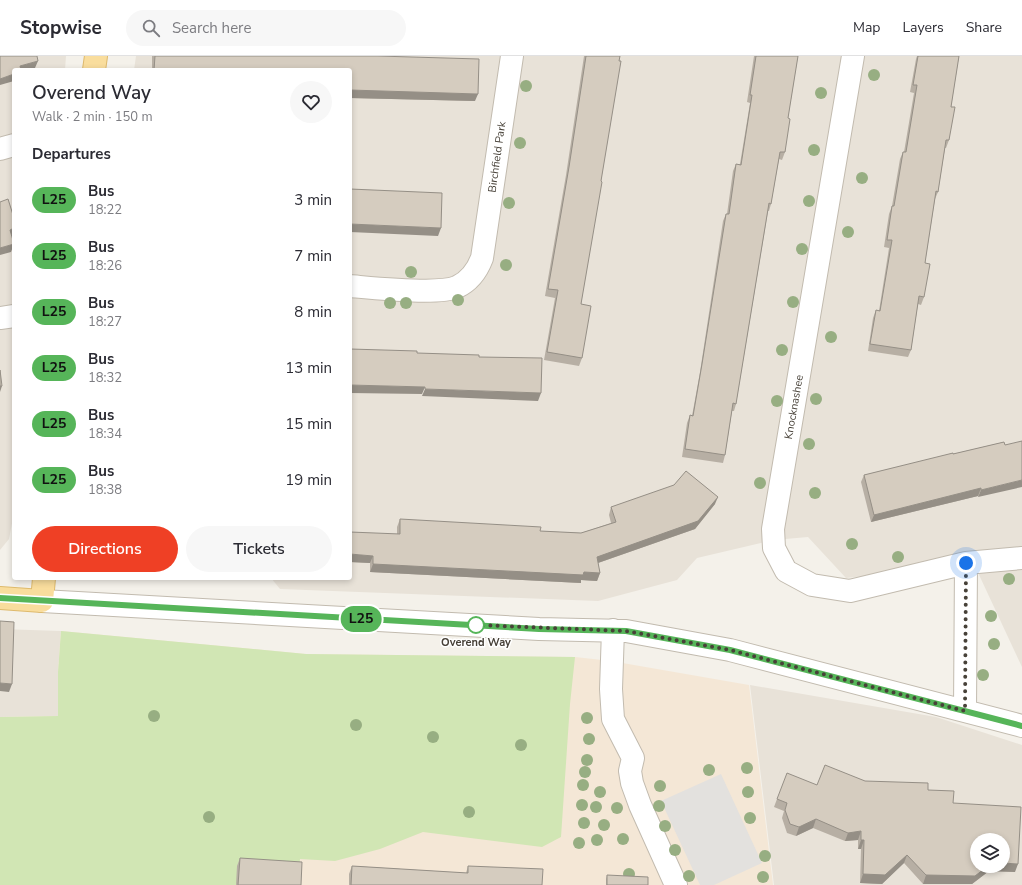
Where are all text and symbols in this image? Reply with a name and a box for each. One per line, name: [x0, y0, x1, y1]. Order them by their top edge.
search box: [126, 10, 406, 46]
text: Stopwise: [20, 15, 102, 41]
icon: search: [140, 17, 162, 39]
text: Search here: [172, 18, 251, 38]
text: Map: [853, 18, 880, 37]
text: Layers: [902, 18, 944, 37]
text: Share: [966, 18, 1002, 37]
text: Overend Way: [32, 80, 151, 106]
button: heart: [290, 81, 332, 123]
text: Walk · 2 min · 150 m: [32, 108, 153, 126]
street label: Birchfield Park: [485, 120, 509, 194]
text: Departures: [32, 144, 111, 164]
text: Bus: [88, 181, 114, 201]
text: L25: [42, 190, 66, 209]
text: 3 min: [294, 190, 332, 210]
text: 18:22: [88, 201, 122, 219]
text: Bus: [88, 237, 114, 257]
text: L25: [42, 246, 66, 265]
text: 7 min: [294, 246, 332, 266]
text: 18:26: [88, 257, 122, 275]
text: Bus: [88, 293, 114, 313]
text: L25: [42, 302, 66, 321]
text: 8 min: [294, 302, 332, 322]
text: 18:27: [88, 313, 122, 331]
text: Bus: [88, 349, 114, 369]
text: L25: [42, 358, 66, 377]
text: 13 min: [285, 358, 332, 378]
text: 18:32: [88, 369, 122, 387]
street label: Knocknashee: [781, 373, 807, 440]
text: Bus: [88, 405, 114, 425]
text: L25: [42, 414, 66, 433]
text: 15 min: [285, 414, 332, 434]
text: 18:34: [88, 425, 122, 443]
text: Bus: [88, 461, 114, 481]
text: L25: [42, 470, 66, 489]
text: 19 min: [285, 470, 332, 490]
text: 18:38: [88, 481, 122, 499]
button: Directions: [32, 526, 178, 572]
button: Tickets: [186, 526, 332, 572]
your location: [956, 553, 976, 573]
line badge: L25: [338, 606, 384, 632]
text: L25: [349, 609, 373, 628]
marker: Overend Way: [467, 616, 485, 634]
place label: Overend Way: [441, 635, 511, 650]
map controls: [970, 833, 1010, 873]
button: layers: [970, 833, 1010, 873]

